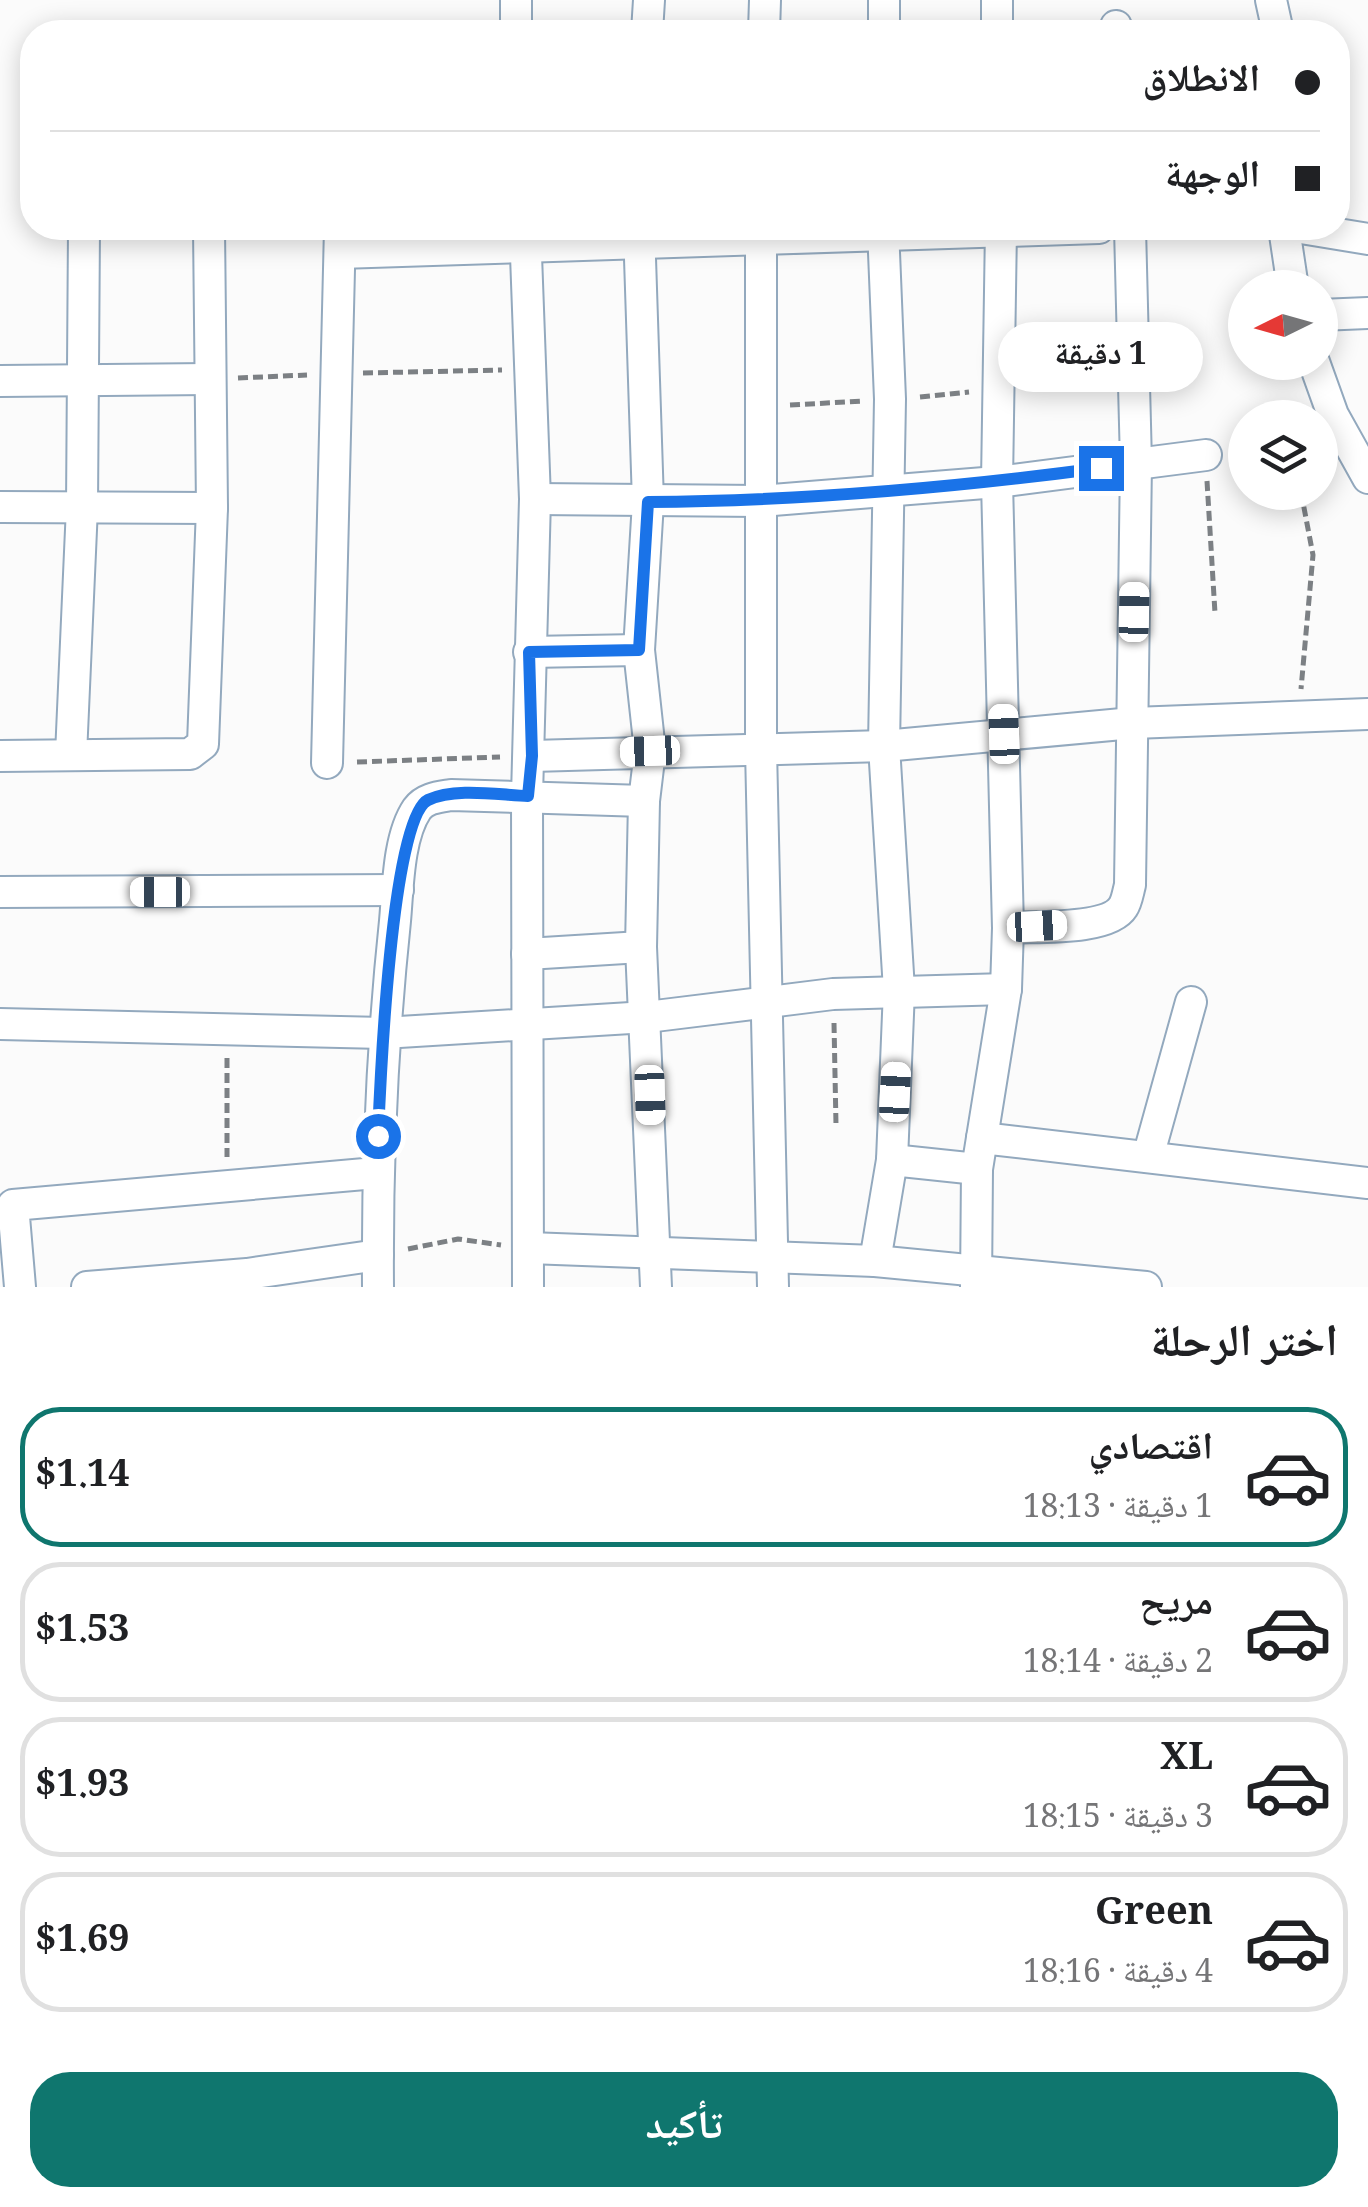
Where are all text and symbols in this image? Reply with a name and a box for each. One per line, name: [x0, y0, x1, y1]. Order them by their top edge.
text: الانطلاق: [1142, 50, 1260, 115]
text: الوجهة: [1165, 146, 1260, 211]
north arrow: [1228, 270, 1338, 380]
map controls: [1228, 270, 1338, 510]
callout: 1 دقيقة: [998, 323, 1204, 393]
text: 1 دقيقة: [1054, 330, 1147, 384]
button: layers: [1228, 400, 1338, 510]
route end: [1079, 446, 1124, 491]
car: [1118, 582, 1150, 642]
car: [988, 703, 1020, 765]
car: [619, 735, 681, 767]
car: [130, 877, 190, 907]
car: [1006, 909, 1068, 943]
car: [878, 1061, 912, 1123]
car: [634, 1064, 666, 1126]
route start: [356, 1114, 401, 1159]
text: اختر الرحلة: [1151, 1308, 1338, 1385]
text: اقتصادي: [1089, 1418, 1213, 1483]
icon: car: [1243, 1432, 1333, 1522]
text: $1.14: [35, 1445, 130, 1510]
text: 1 دقيقة · 18:13: [1023, 1483, 1213, 1537]
text: مريح: [1139, 1573, 1213, 1638]
icon: car: [1243, 1587, 1333, 1677]
text: $1.53: [35, 1600, 130, 1665]
text: 2 دقيقة · 18:14: [1023, 1638, 1213, 1692]
text: XL: [1160, 1728, 1213, 1793]
icon: car: [1243, 1742, 1333, 1832]
text: $1.93: [35, 1755, 130, 1820]
text: 3 دقيقة · 18:15: [1023, 1793, 1213, 1847]
text: Green: [1095, 1883, 1213, 1948]
icon: car: [1243, 1897, 1333, 1987]
text: $1.69: [35, 1910, 130, 1975]
text: 4 دقيقة · 18:16: [1023, 1948, 1213, 2002]
button: تأكيد: [30, 2072, 1338, 2187]

